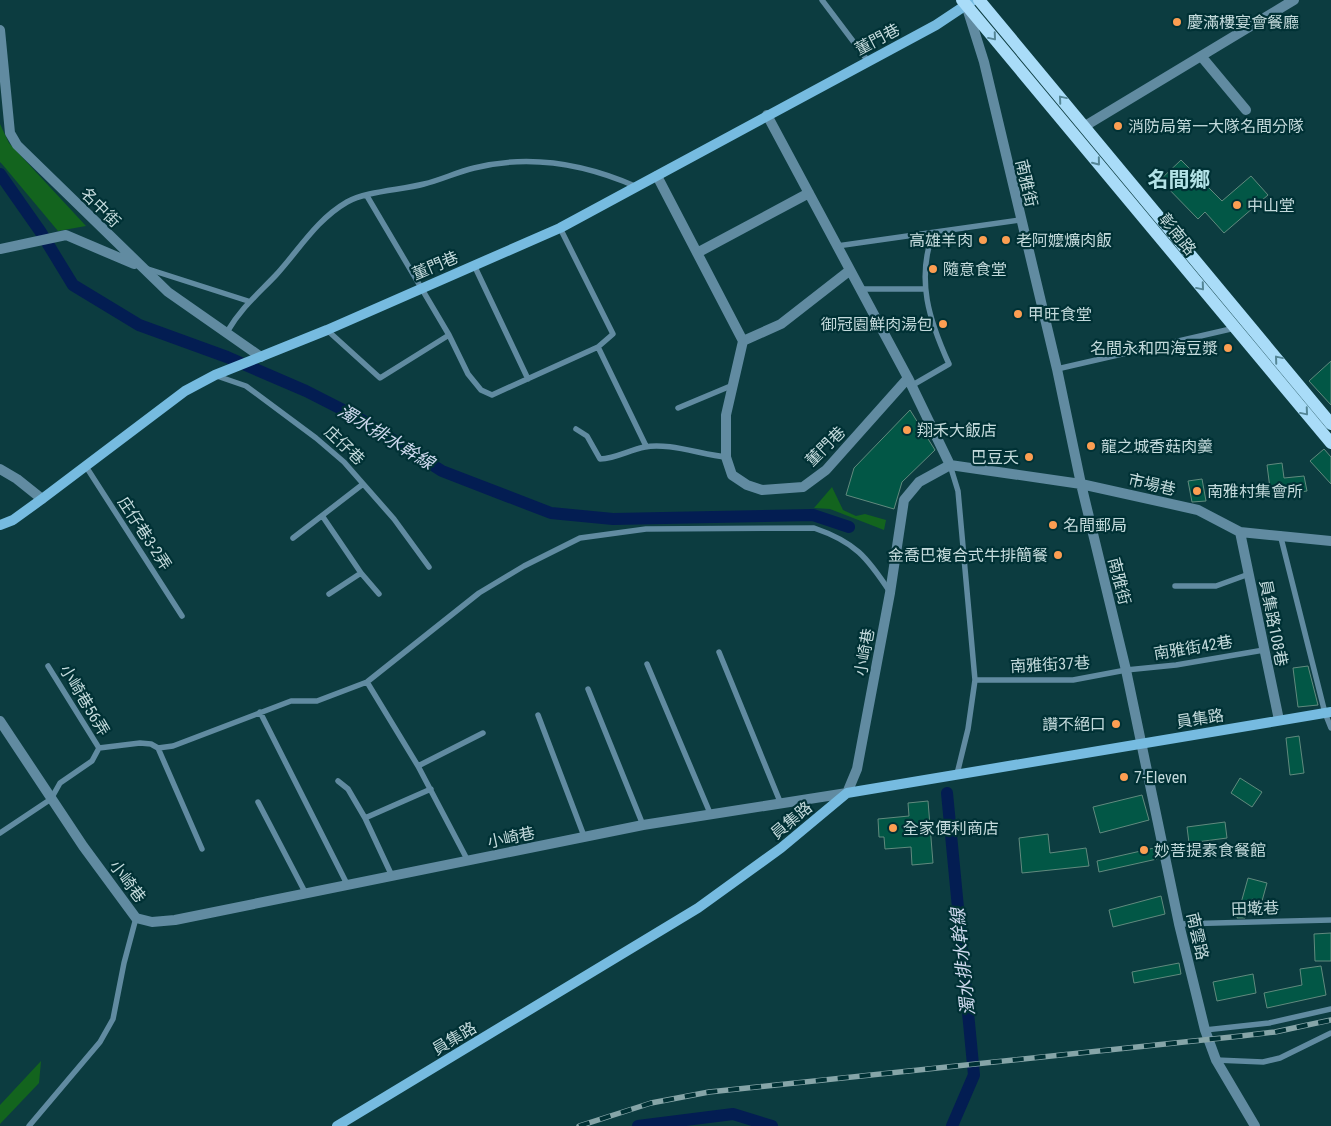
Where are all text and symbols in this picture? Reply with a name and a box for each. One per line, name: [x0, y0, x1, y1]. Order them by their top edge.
place label: 慶滿樓宴會餐廳: [1187, 13, 1299, 32]
marker: 慶滿樓宴會餐廳: [1171, 16, 1183, 28]
street label: 董門巷: [852, 20, 903, 59]
one-way arrow: [988, 32, 997, 41]
one-way arrow: [1060, 96, 1068, 105]
place label: 消防局第一大隊名間分隊: [1128, 117, 1304, 136]
marker: 消防局第一大隊名間分隊: [1112, 120, 1124, 132]
one-way arrow: [1091, 156, 1100, 165]
street label: 南雅街: [1012, 158, 1041, 209]
district label: 名間鄉: [1148, 168, 1211, 192]
street label: 名中街: [77, 184, 124, 231]
place label: 中山堂: [1247, 196, 1295, 215]
marker: 中山堂: [1231, 199, 1243, 211]
street label: 彰南路: [1155, 210, 1200, 259]
place label: 高雄羊肉: [909, 231, 973, 250]
place label: 老阿嬤爌肉飯: [1016, 231, 1112, 250]
marker: 高雄羊肉: [977, 234, 989, 246]
marker: 老阿嬤爌肉飯: [1000, 234, 1012, 246]
street label: 董門巷: [409, 247, 461, 284]
place label: 隨意食堂: [943, 260, 1007, 279]
marker: 隨意食堂: [927, 263, 939, 275]
one-way arrow: [1195, 282, 1204, 291]
place label: 甲旺食堂: [1028, 305, 1092, 324]
marker: 甲旺食堂: [1012, 308, 1024, 320]
place label: 御冠園鮮肉湯包: [821, 315, 933, 334]
marker: 御冠園鮮肉湯包: [937, 318, 949, 330]
place label: 名間永和四海豆漿: [1090, 339, 1218, 358]
marker: 名間永和四海豆漿: [1222, 342, 1234, 354]
one-way arrow: [1275, 356, 1283, 365]
water label: 濁水排水幹線: [335, 400, 440, 474]
one-way arrow: [1299, 406, 1308, 415]
place label: 翔禾大飯店: [917, 421, 997, 440]
street label: 庄仔巷: [321, 422, 369, 469]
street label: 董門巷: [802, 423, 849, 470]
marker: 翔禾大飯店: [901, 424, 913, 436]
place label: 龍之城香菇肉羹: [1101, 437, 1213, 456]
marker: 龍之城香菇肉羹: [1085, 440, 1097, 452]
place label: 巴豆夭: [971, 448, 1019, 467]
marker: 巴豆夭: [1023, 451, 1035, 463]
street label: 市場巷: [1126, 470, 1177, 499]
place label: 南雅村集會所: [1207, 482, 1303, 501]
marker: 南雅村集會所: [1191, 485, 1203, 497]
street label: 庄仔巷3-2弄: [114, 493, 175, 574]
place label: 名間郵局: [1063, 516, 1127, 535]
marker: 名間郵局: [1047, 519, 1059, 531]
place label: 金喬巴複合式牛排簡餐: [888, 546, 1048, 565]
marker: 金喬巴複合式牛排簡餐: [1052, 549, 1064, 561]
street label: 南雅街: [1104, 556, 1135, 607]
street label: 員集路108巷: [1256, 578, 1291, 668]
street label: 小崎巷: [851, 627, 878, 677]
street label: 南雅街42巷: [1152, 632, 1234, 663]
street label: 南雅街37巷: [1010, 653, 1090, 676]
street label: 小崎巷56弄: [56, 661, 113, 739]
street label: 員集路: [1175, 705, 1225, 732]
place label: 讚不絕口: [1042, 715, 1106, 734]
marker: 讚不絕口: [1110, 718, 1122, 730]
place label: 7-Eleven: [1134, 768, 1187, 787]
marker: 7-Eleven: [1118, 771, 1130, 783]
street label: 員集路: [767, 798, 816, 843]
place label: 全家便利商店: [903, 819, 999, 838]
marker: 全家便利商店: [887, 822, 899, 834]
street label: 小崎巷: [486, 823, 537, 852]
place label: 妙菩提素食餐館: [1154, 841, 1266, 860]
marker: 妙菩提素食餐館: [1138, 844, 1150, 856]
street label: 小崎巷: [106, 856, 150, 906]
street label: 田墘巷: [1231, 898, 1279, 919]
water label: 濁水排水幹線: [946, 905, 979, 1017]
street label: 南雲路: [1183, 911, 1212, 962]
street label: 員集路: [429, 1018, 480, 1059]

